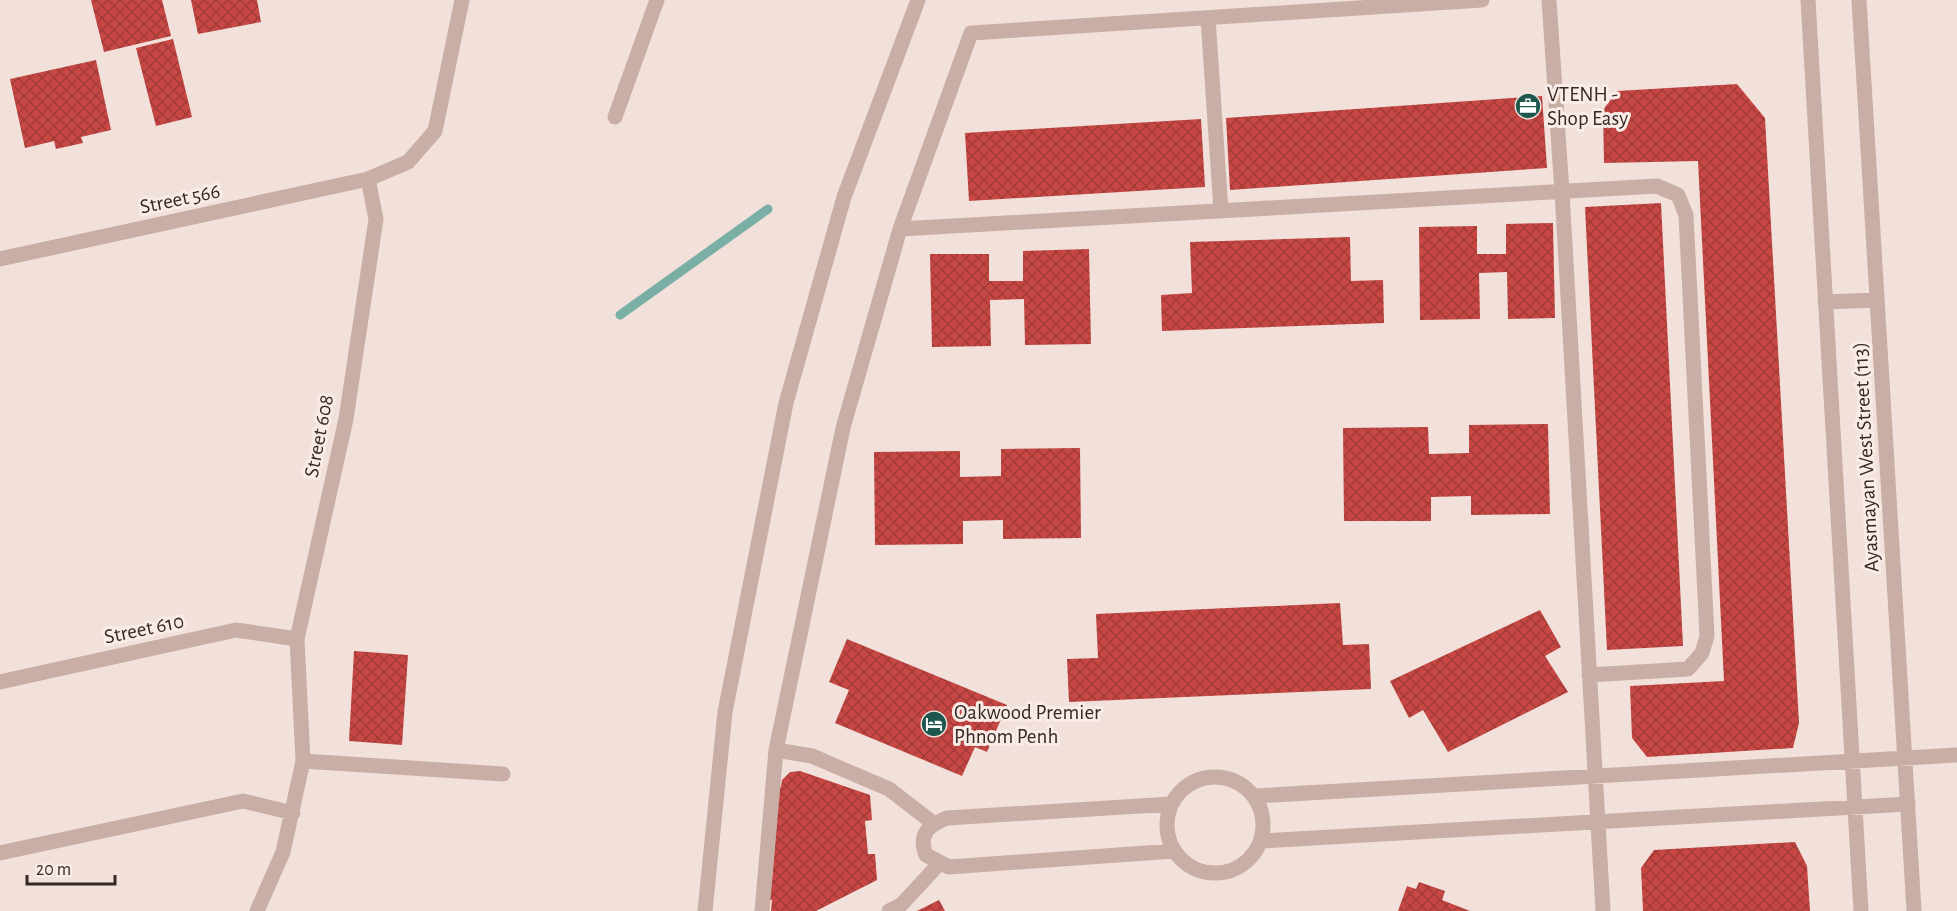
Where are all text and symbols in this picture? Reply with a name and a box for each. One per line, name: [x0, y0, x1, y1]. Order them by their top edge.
place label: VTENH - Shop Easy: [1547, 84, 1628, 129]
office icon: VTENH - Shop Easy: [1513, 91, 1543, 121]
street label: Street 566: [138, 180, 222, 218]
street label: Ayasmayan West Street (113): [1849, 341, 1883, 573]
street label: Street 608: [301, 393, 337, 479]
street label: Street 610: [102, 610, 186, 648]
place label: Oakwood Premier Phnom Penh: [954, 702, 1101, 747]
hotel icon: Oakwood Premier Phnom Penh: [919, 709, 949, 739]
scale bar: [27, 848, 116, 886]
text: 20 m: [36, 861, 71, 879]

